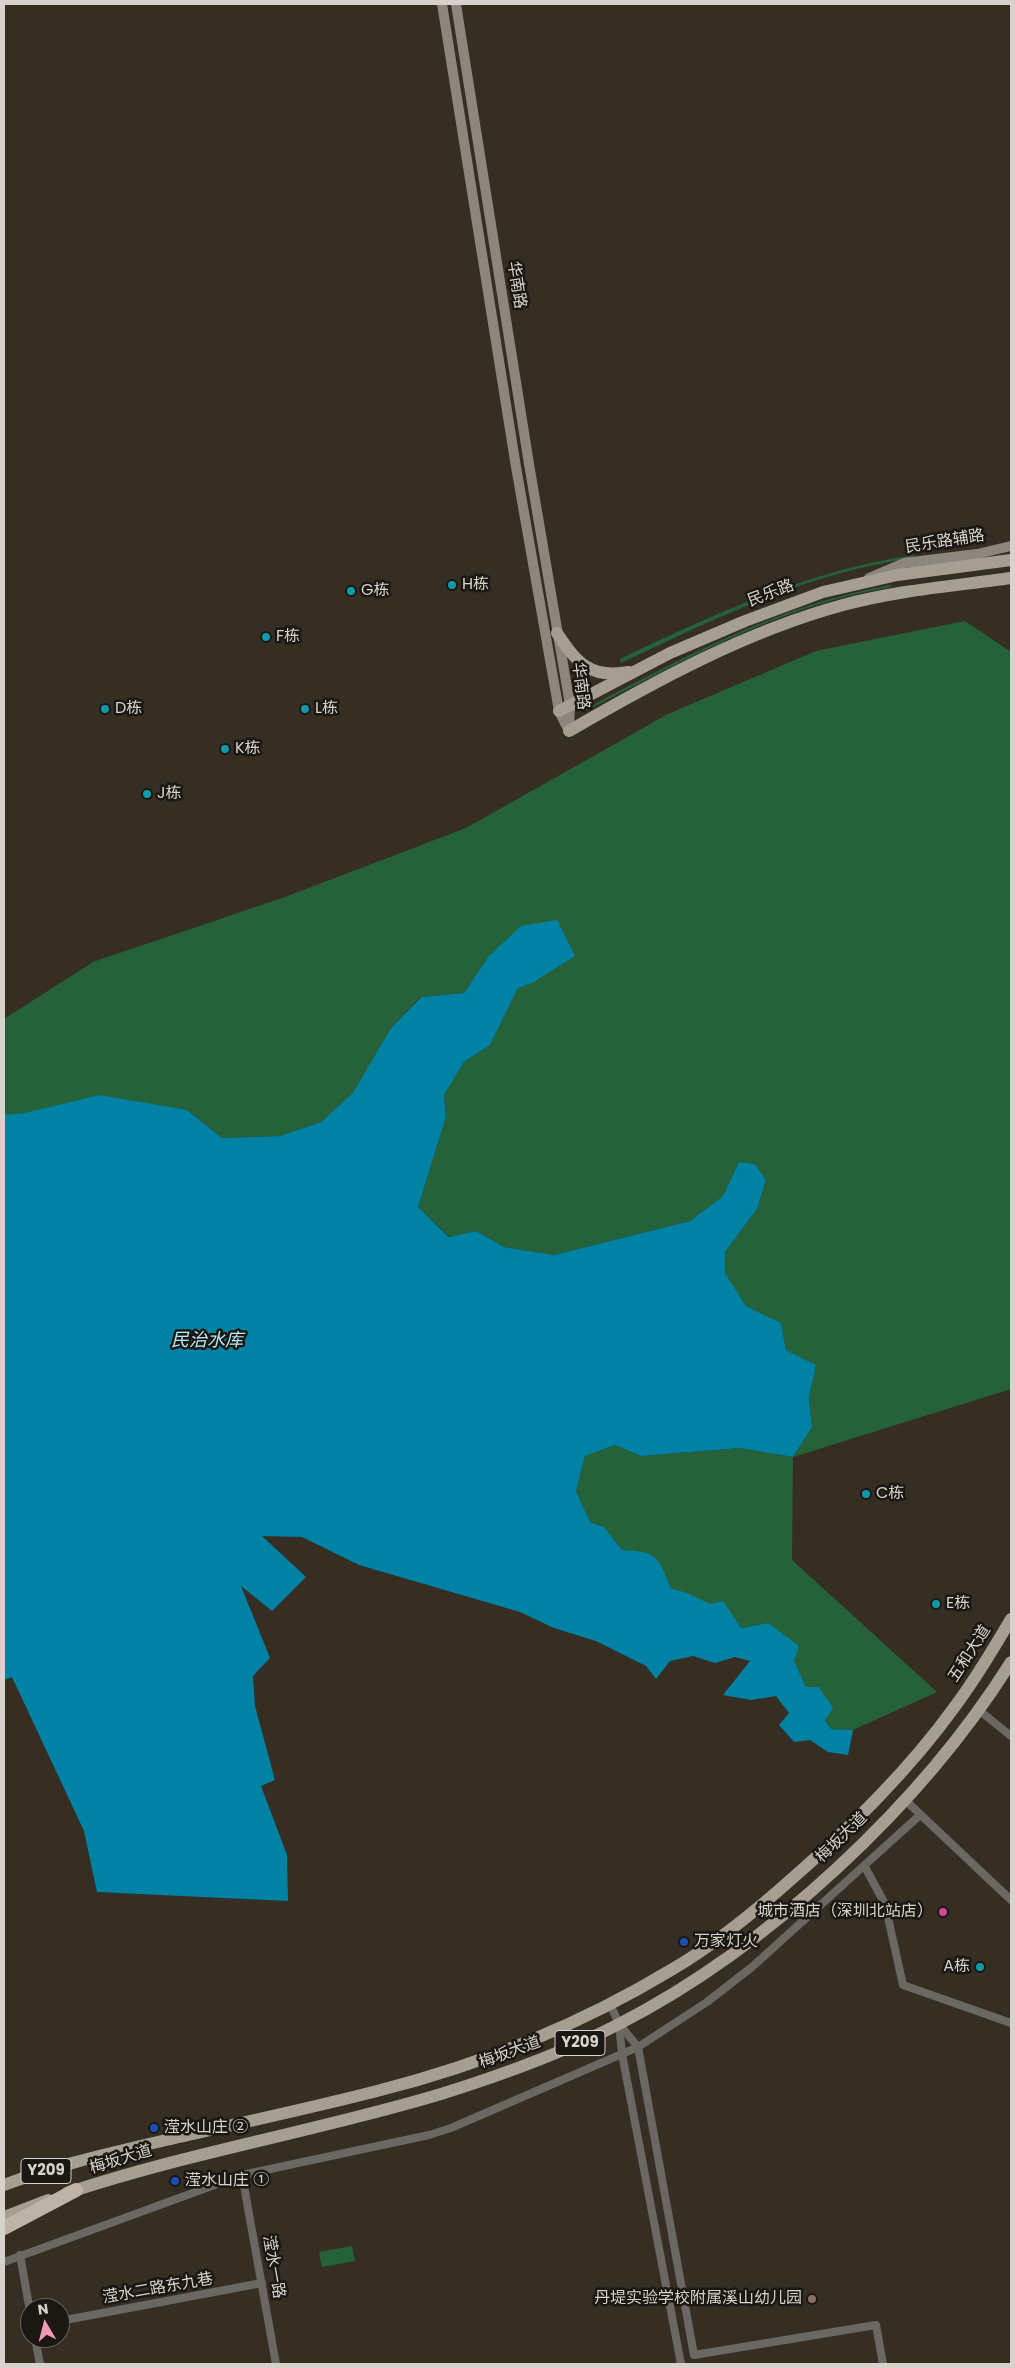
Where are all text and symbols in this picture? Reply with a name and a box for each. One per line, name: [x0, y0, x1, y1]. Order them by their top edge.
street label: 华南路: [503, 260, 529, 310]
street label: 民乐路辅路: [904, 526, 986, 558]
place label: H栋: [462, 575, 489, 595]
street label: 民乐路: [745, 576, 797, 612]
marker: H栋: [446, 579, 458, 591]
place label: G栋: [361, 581, 389, 601]
marker: G栋: [345, 585, 357, 597]
place label: F栋: [276, 627, 300, 647]
marker: F栋: [260, 631, 272, 643]
street label: 华南路: [568, 661, 592, 711]
place label: D栋: [115, 699, 142, 719]
place label: L栋: [315, 699, 338, 719]
marker: D栋: [99, 703, 111, 715]
marker: L栋: [299, 703, 311, 715]
place label: K栋: [235, 739, 261, 759]
marker: K栋: [219, 743, 231, 755]
place label: J栋: [157, 784, 181, 804]
marker: J栋: [141, 788, 153, 800]
water label: 民治水库: [171, 1330, 243, 1352]
place label: C栋: [876, 1484, 904, 1504]
marker: C栋: [860, 1488, 872, 1500]
place label: E栋: [946, 1594, 970, 1614]
marker: E栋: [930, 1598, 942, 1610]
street label: 五和大道: [945, 1622, 995, 1686]
street label: 梅坂大道: [812, 1809, 872, 1867]
place label: 城市酒店（深圳北站店）: [757, 1902, 933, 1922]
marker: 城市酒店（深圳北站店）: [937, 1906, 949, 1918]
place label: 万家灯火: [694, 1932, 758, 1952]
marker: 万家灯火: [678, 1936, 690, 1948]
place label: A栋: [943, 1957, 970, 1977]
marker: A栋: [974, 1961, 986, 1973]
road number: Y209: [555, 2030, 605, 2056]
street label: 梅坂大道: [477, 2033, 543, 2073]
place label: 滢水山庄 ②: [164, 2118, 248, 2138]
marker: 滢水山庄 ②: [148, 2122, 160, 2134]
street label: 梅坂大道: [88, 2141, 154, 2179]
road number: Y209: [21, 2158, 71, 2184]
place label: 滢水山庄 ①: [185, 2171, 269, 2191]
marker: 滢水山庄 ①: [169, 2175, 181, 2187]
street label: 滢水一路: [258, 2234, 288, 2300]
street label: 滢水二路东九巷: [101, 2270, 215, 2308]
place label: 丹堤实验学校附属溪山幼儿园: [594, 2289, 802, 2309]
marker: 丹堤实验学校附属溪山幼儿园: [806, 2293, 818, 2305]
north arrow: [20, 2298, 70, 2348]
text: N: [36, 2299, 50, 2320]

